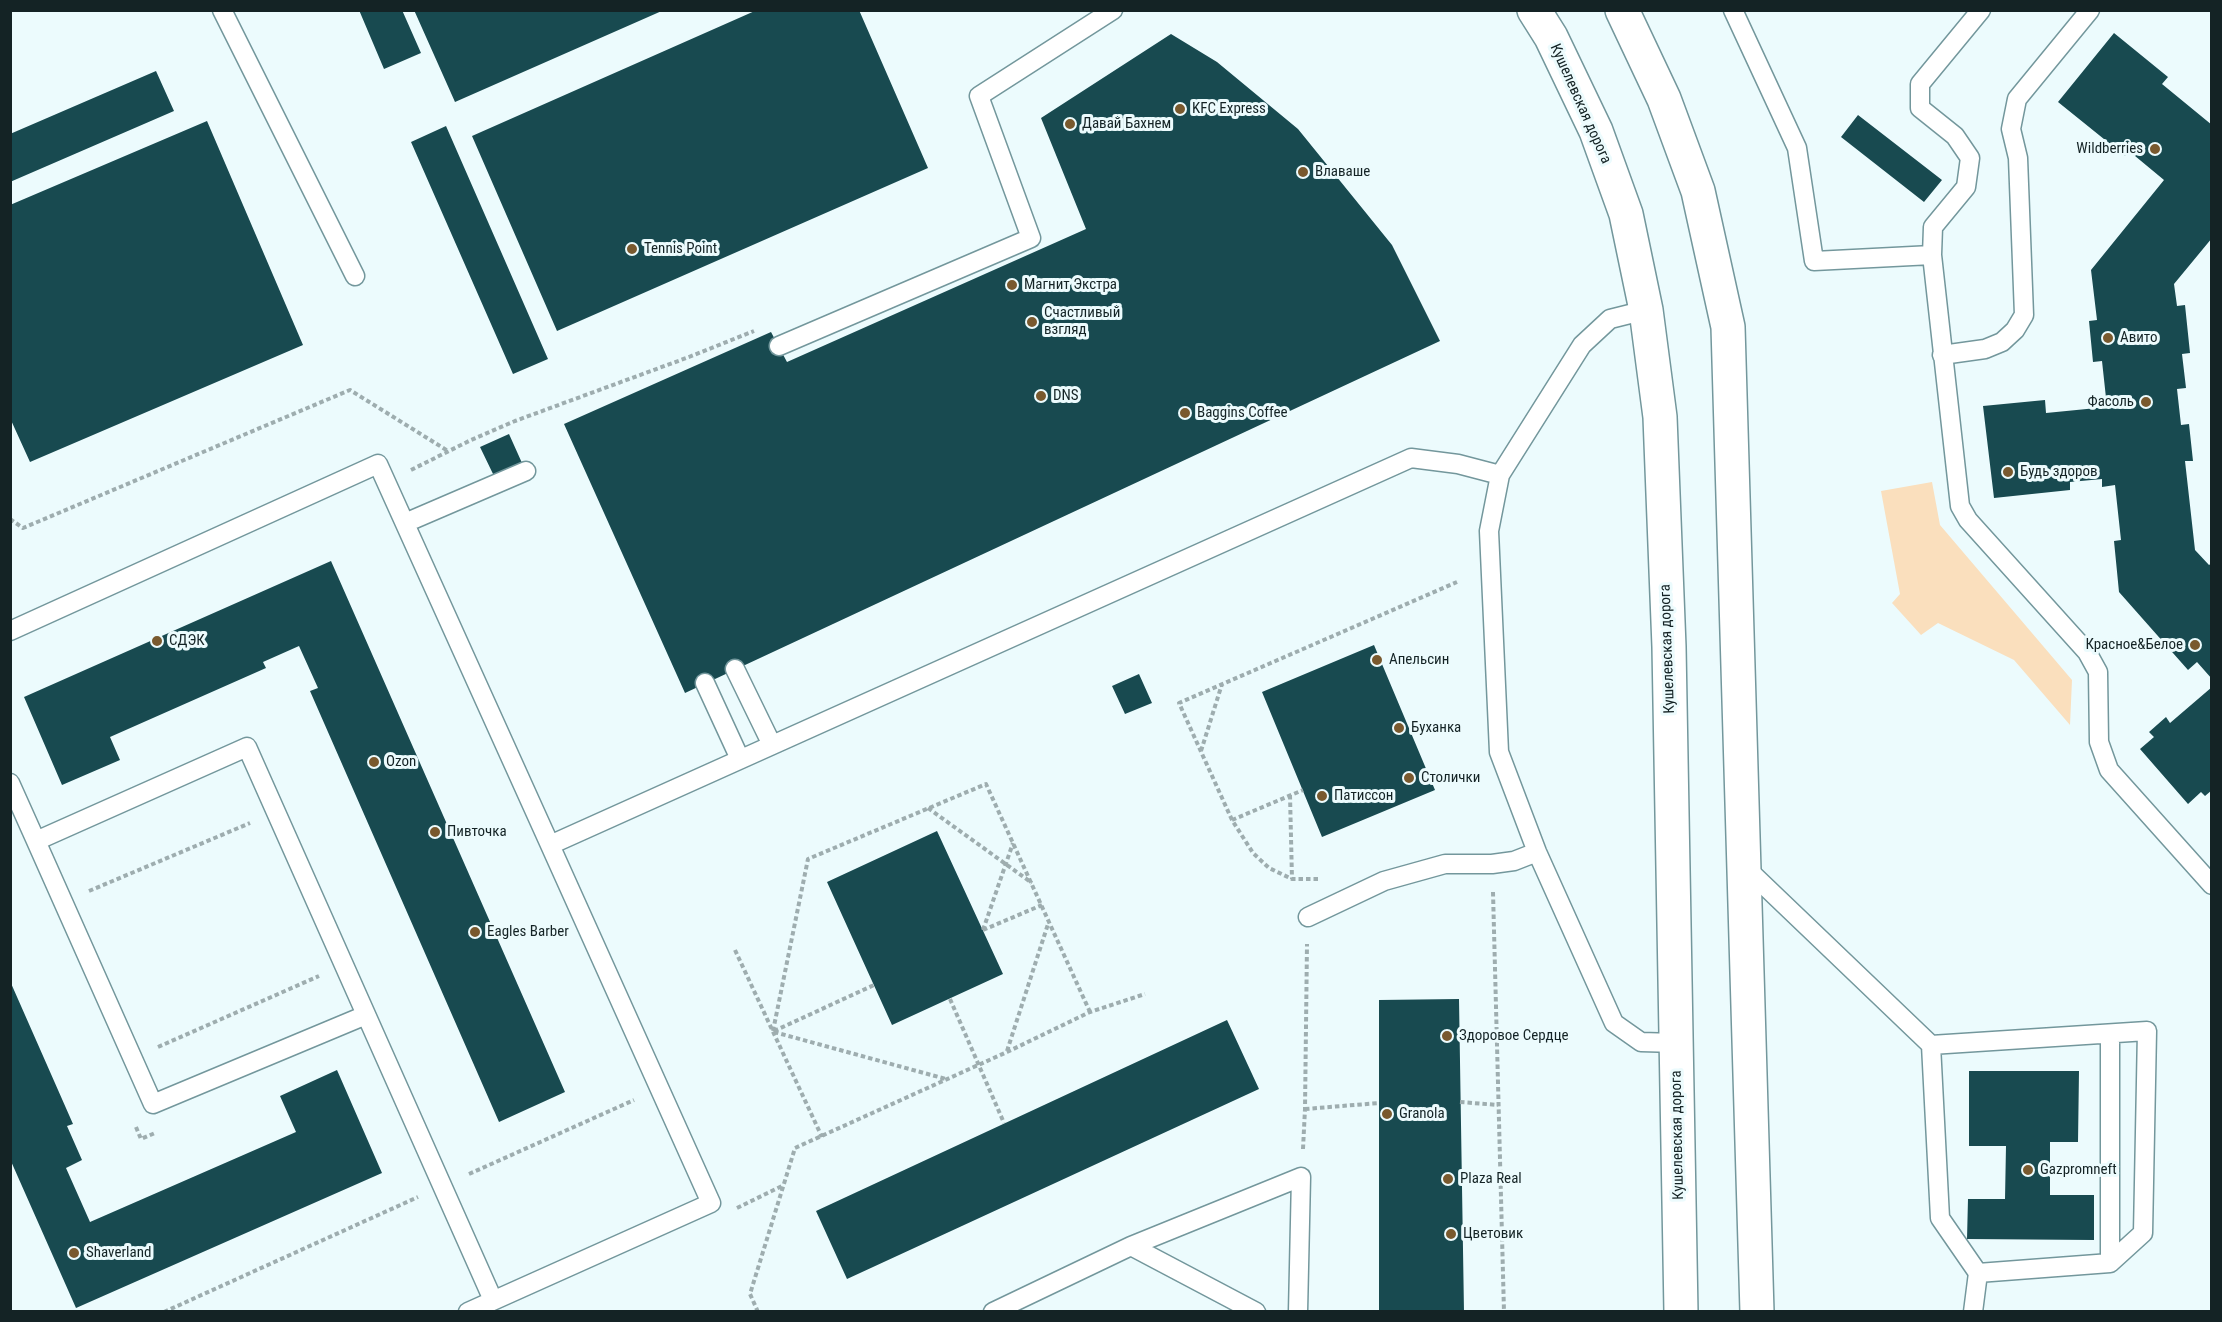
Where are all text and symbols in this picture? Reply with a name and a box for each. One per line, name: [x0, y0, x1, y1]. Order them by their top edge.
street label: Кушелевская дорога: [1545, 41, 1615, 167]
place label: KFC Express: [1192, 100, 1266, 118]
marker: KFC Express: [1173, 102, 1187, 116]
place label: Давай Бахнем: [1082, 115, 1171, 133]
marker: Давай Бахнем: [1063, 117, 1077, 131]
place label: Wildberries: [2076, 140, 2143, 158]
marker: Wildberries: [2148, 142, 2162, 156]
place label: Влаваше: [1315, 163, 1370, 181]
marker: Влаваше: [1296, 165, 1310, 179]
place label: Tennis Point: [644, 240, 717, 258]
marker: Tennis Point: [625, 242, 639, 256]
place label: Магнит Экстра: [1024, 276, 1117, 294]
marker: Магнит Экстра: [1005, 278, 1019, 292]
place label: Счастливый взгляд: [1044, 304, 1120, 339]
marker: Счастливый взгляд: [1025, 315, 1039, 329]
place label: Авито: [2120, 329, 2157, 347]
marker: Авито: [2101, 331, 2115, 345]
place label: DNS: [1053, 387, 1079, 405]
marker: DNS: [1034, 389, 1048, 403]
place label: Фасоль: [2087, 393, 2134, 411]
marker: Фасоль: [2139, 395, 2153, 409]
place label: Baggins Coffee: [1197, 404, 1288, 422]
marker: Baggins Coffee: [1178, 406, 1192, 420]
place label: Будь здоров: [2020, 463, 2097, 481]
marker: Будь здоров: [2001, 465, 2015, 479]
street label: Кушелевская дорога: [1657, 584, 1679, 714]
place label: СДЭК: [169, 632, 205, 650]
marker: СДЭК: [150, 634, 164, 648]
place label: Красное&Белое: [2085, 636, 2183, 654]
marker: Красное&Белое: [2188, 638, 2202, 652]
place label: Апельсин: [1389, 651, 1449, 669]
marker: Апельсин: [1370, 653, 1384, 667]
place label: Буханка: [1411, 719, 1461, 737]
marker: Буханка: [1392, 721, 1406, 735]
place label: Ozon: [386, 753, 416, 771]
marker: Ozon: [367, 755, 381, 769]
place label: Столички: [1421, 769, 1480, 787]
marker: Столички: [1402, 771, 1416, 785]
place label: Патиссон: [1334, 787, 1393, 805]
marker: Патиссон: [1315, 789, 1329, 803]
place label: Пивточка: [447, 823, 507, 841]
marker: Пивточка: [428, 825, 442, 839]
place label: Eagles Barber: [487, 923, 569, 941]
marker: Eagles Barber: [468, 925, 482, 939]
place label: Здоровое Сердце: [1459, 1027, 1569, 1045]
marker: Здоровое Сердце: [1440, 1029, 1454, 1043]
street label: Кушелевская дорога: [1668, 1070, 1688, 1200]
place label: Granola: [1399, 1105, 1445, 1123]
marker: Granola: [1380, 1107, 1394, 1121]
place label: Gazpromneft: [2040, 1161, 2117, 1179]
marker: Gazpromneft: [2021, 1163, 2035, 1177]
place label: Plaza Real: [1460, 1170, 1522, 1188]
marker: Plaza Real: [1441, 1172, 1455, 1186]
place label: Цветовик: [1463, 1225, 1523, 1243]
marker: Цветовик: [1444, 1227, 1458, 1241]
place label: Shaverland: [86, 1244, 151, 1262]
marker: Shaverland: [67, 1246, 81, 1260]

